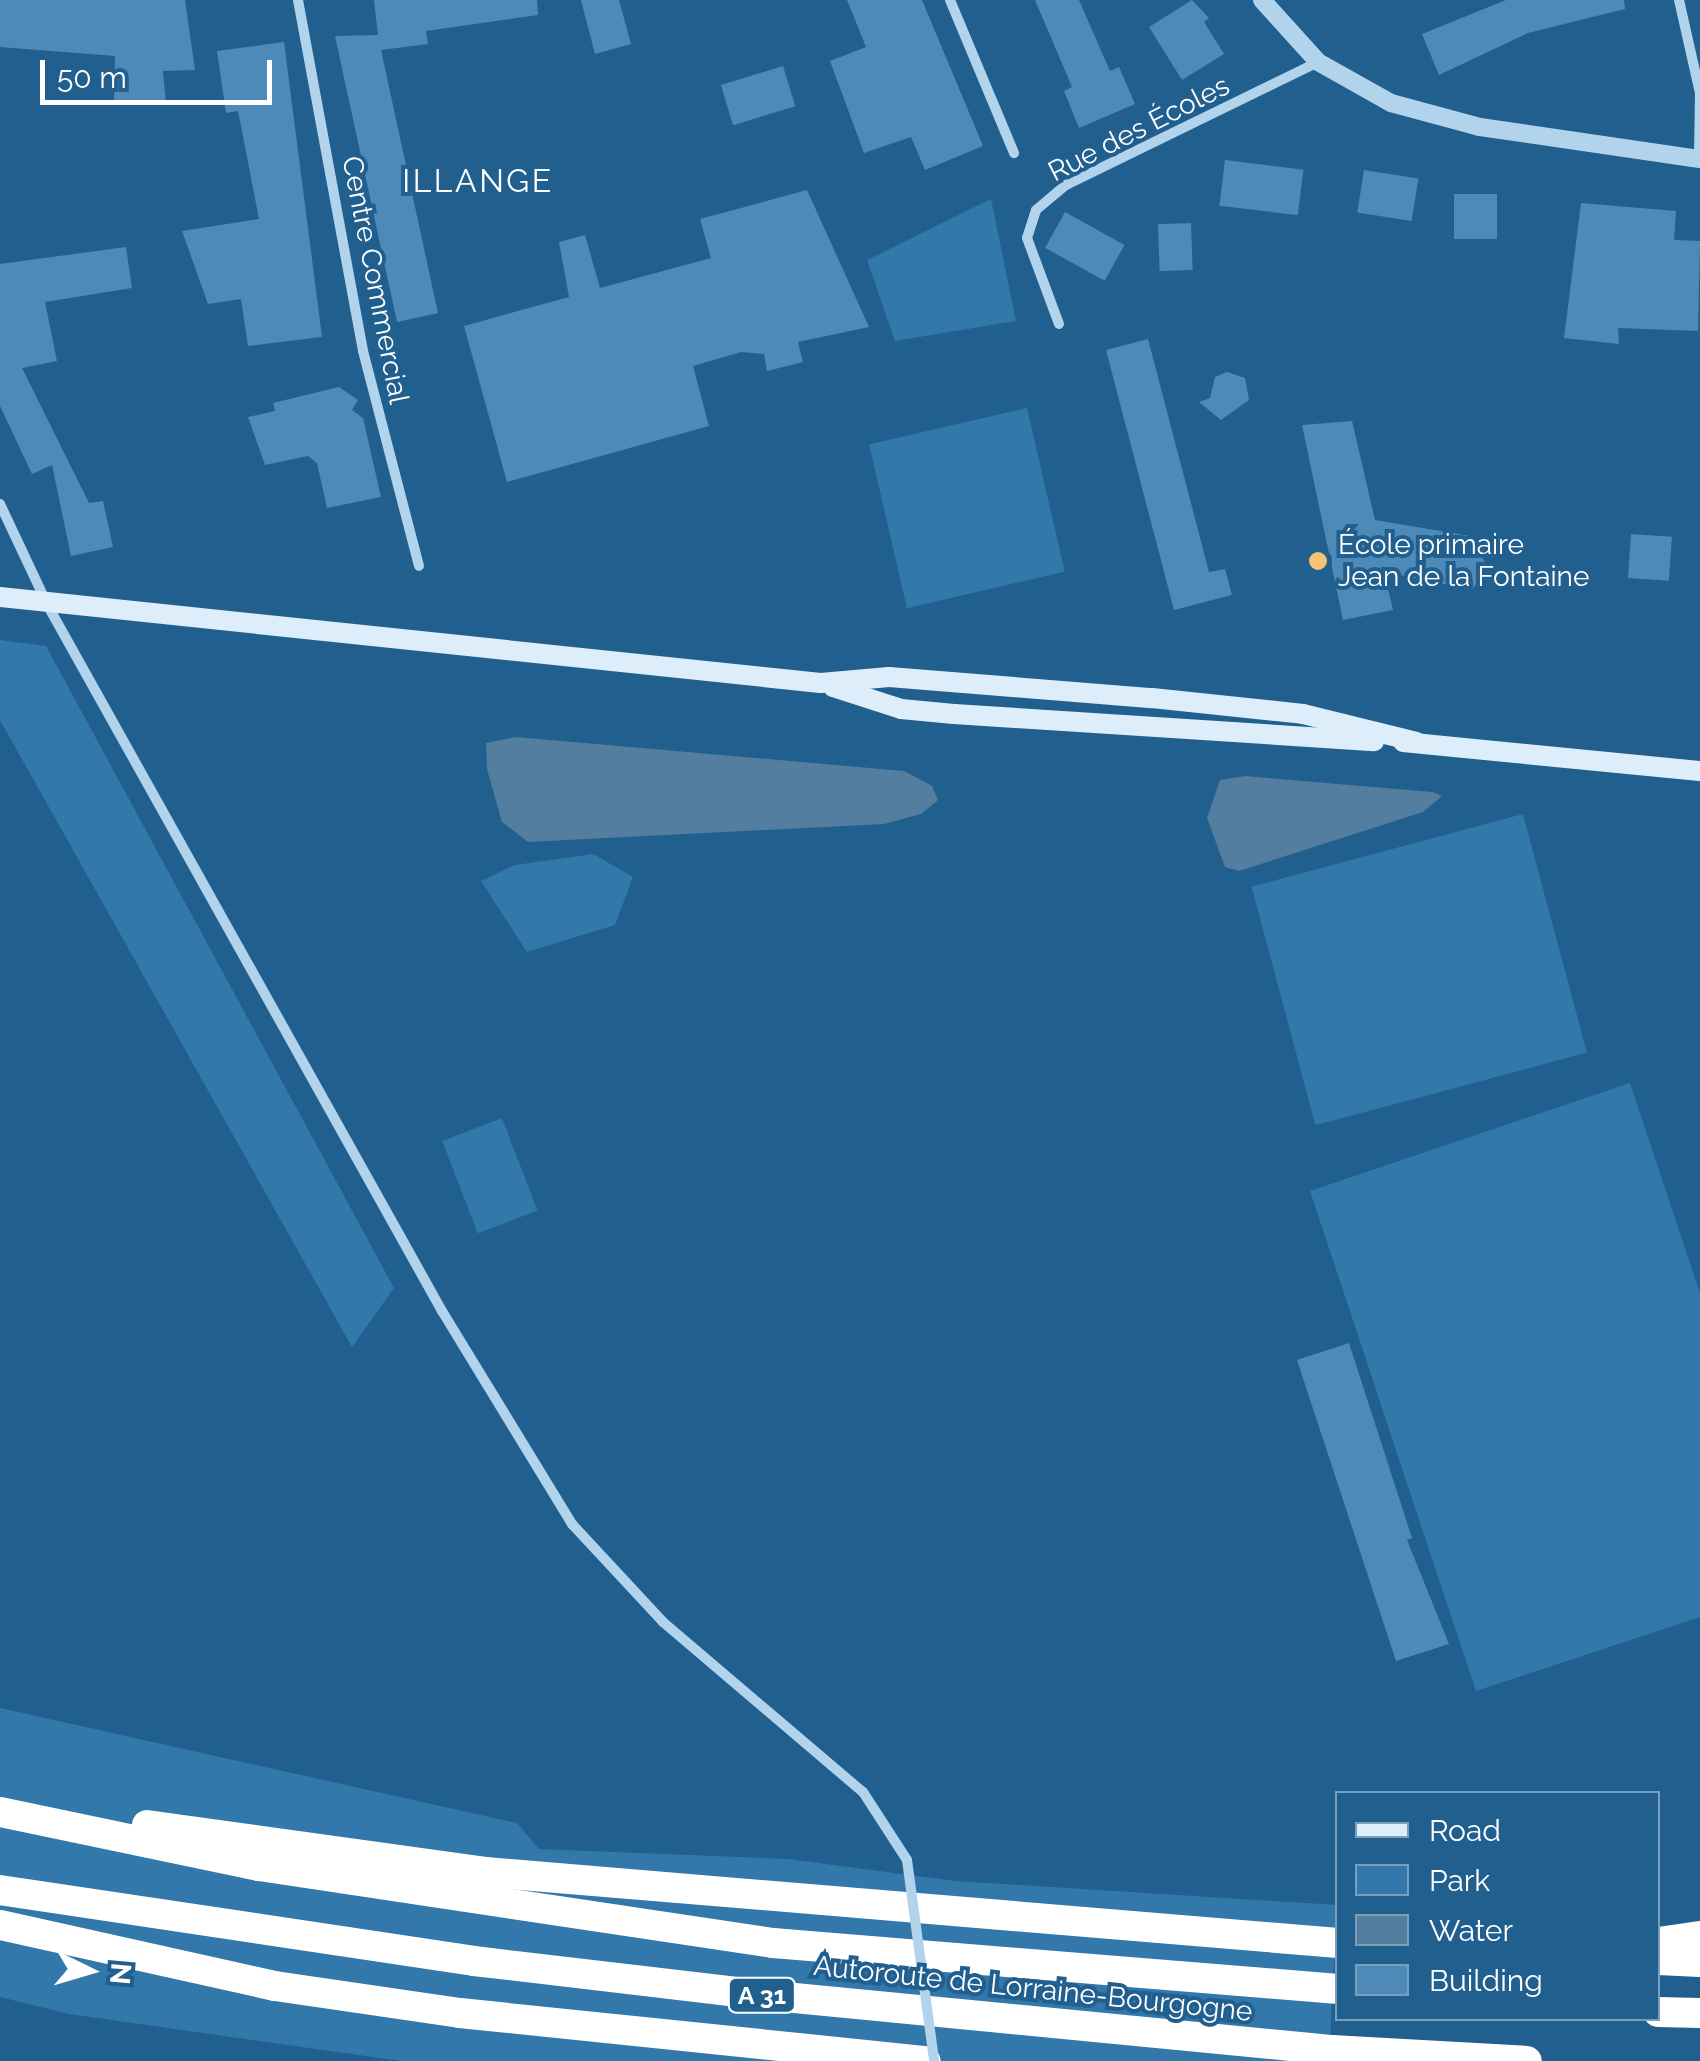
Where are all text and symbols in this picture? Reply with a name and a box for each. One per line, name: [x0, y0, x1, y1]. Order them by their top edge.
scale bar: [45, 40, 278, 102]
text: 50 m: [57, 60, 127, 95]
street label: Rue des Écoles: [1043, 69, 1235, 189]
street label: Centre Commercial: [334, 153, 416, 407]
district label: ILLANGE: [402, 162, 554, 200]
place label: École primaire Jean de la Fontaine: [1338, 528, 1589, 594]
marker: École primaire Jean de la Fontaine: [1307, 550, 1329, 572]
legend: [1335, 1791, 1660, 2021]
text: Road: [1429, 1813, 1501, 1848]
text: Park: [1429, 1863, 1490, 1898]
text: Water: [1429, 1913, 1513, 1948]
north arrow: [40, 1921, 140, 2021]
street label: Autoroute de Lorraine-Bourgogne: [812, 1949, 1254, 2029]
text: N: [103, 1962, 138, 1986]
text: Building: [1429, 1963, 1543, 1998]
road number: A 31: [727, 1975, 797, 2015]

